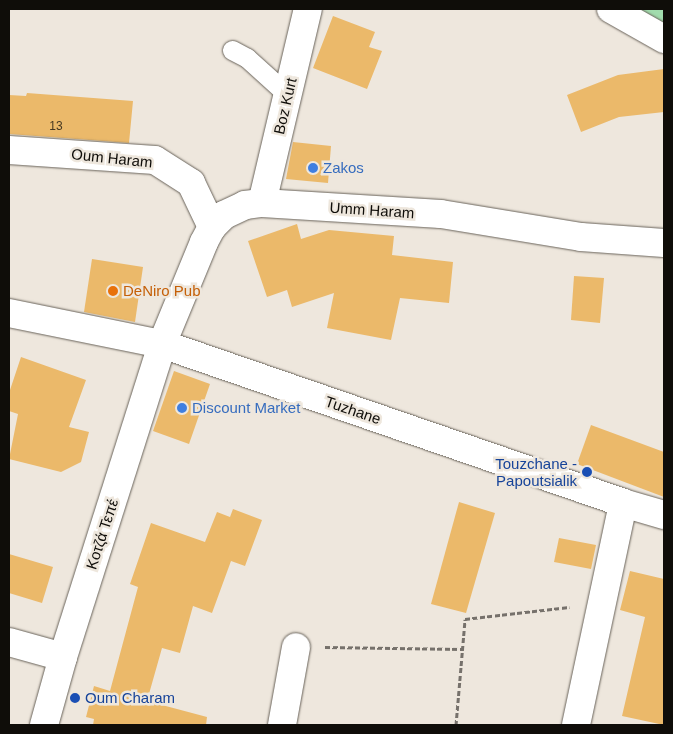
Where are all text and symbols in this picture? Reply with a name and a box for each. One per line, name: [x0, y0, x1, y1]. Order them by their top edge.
street label: Boz Kurt: [270, 76, 300, 136]
house number: 13: [49, 120, 63, 134]
street label: Oum Haram: [70, 145, 154, 171]
place label: Zakos: [323, 159, 364, 177]
marker: Zakos: [307, 162, 319, 174]
street label: Umm Haram: [329, 198, 415, 222]
place label: DeNiro Pub: [123, 282, 201, 300]
marker: DeNiro Pub: [107, 285, 119, 297]
street label: Tuzhane: [323, 392, 383, 428]
place label: Discount Market: [192, 399, 300, 417]
marker: Discount Market: [176, 402, 188, 414]
place label: Touzchane - Papoutsialik: [495, 454, 577, 489]
marker: Touzchane - Papoutsialik: [581, 466, 593, 478]
street label: Κοτζά Τεπέ: [82, 496, 122, 572]
place label: Oum Charam: [85, 689, 175, 707]
marker: Oum Charam: [69, 692, 81, 704]

